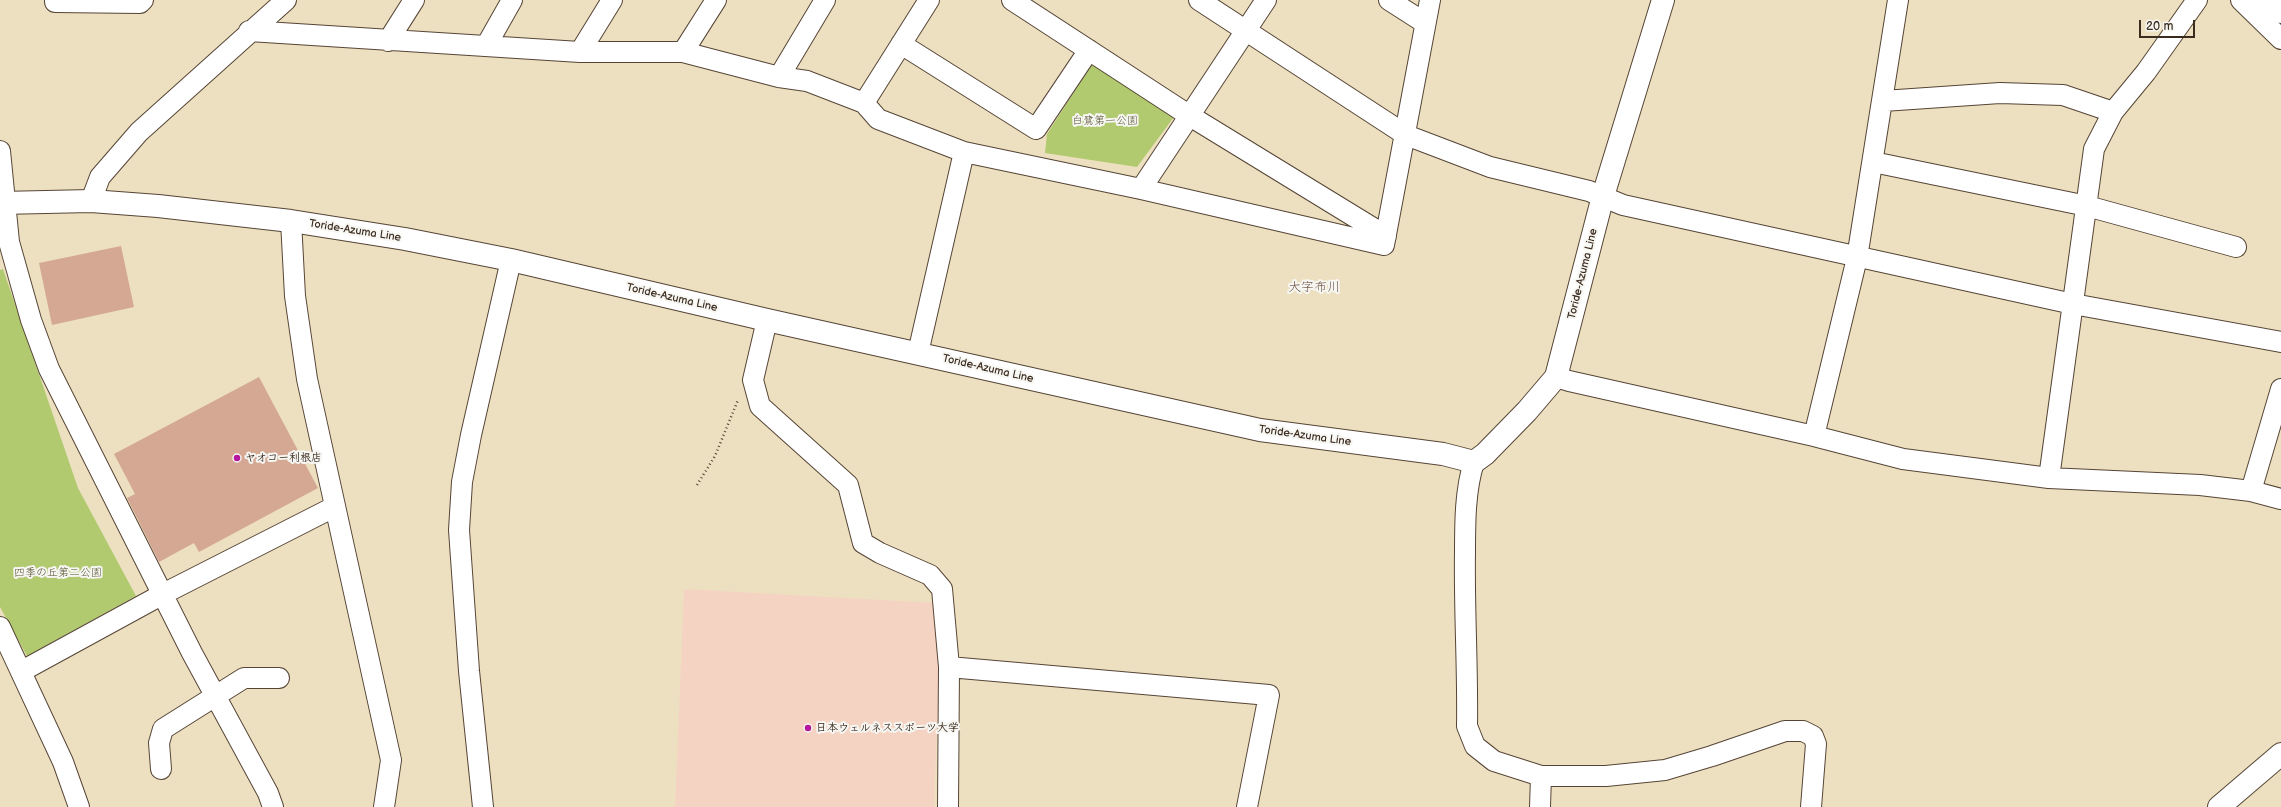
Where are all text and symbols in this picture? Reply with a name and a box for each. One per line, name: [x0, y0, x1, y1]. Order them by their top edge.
scale bar: [2141, 12, 2197, 38]
text: 20 m: [2146, 19, 2173, 34]
park label: 白鷺第一公園: [1072, 114, 1138, 128]
street label: Toride-Azuma Line: [308, 217, 402, 245]
street label: Toride-Azuma Line: [1565, 227, 1601, 321]
district label: 大字布川: [1288, 280, 1340, 296]
street label: Toride-Azuma Line: [625, 281, 719, 315]
street label: Toride-Azuma Line: [941, 352, 1035, 386]
street label: Toride-Azuma Line: [1258, 423, 1352, 449]
place label: ヤオコー利根店: [245, 451, 322, 465]
marker: ヤオコー利根店: [232, 453, 242, 463]
park label: 四季の丘第二公園: [14, 566, 102, 580]
place label: 日本ウェルネススポーツ大学: [816, 721, 959, 735]
marker: 日本ウェルネススポーツ大学: [803, 723, 813, 733]

